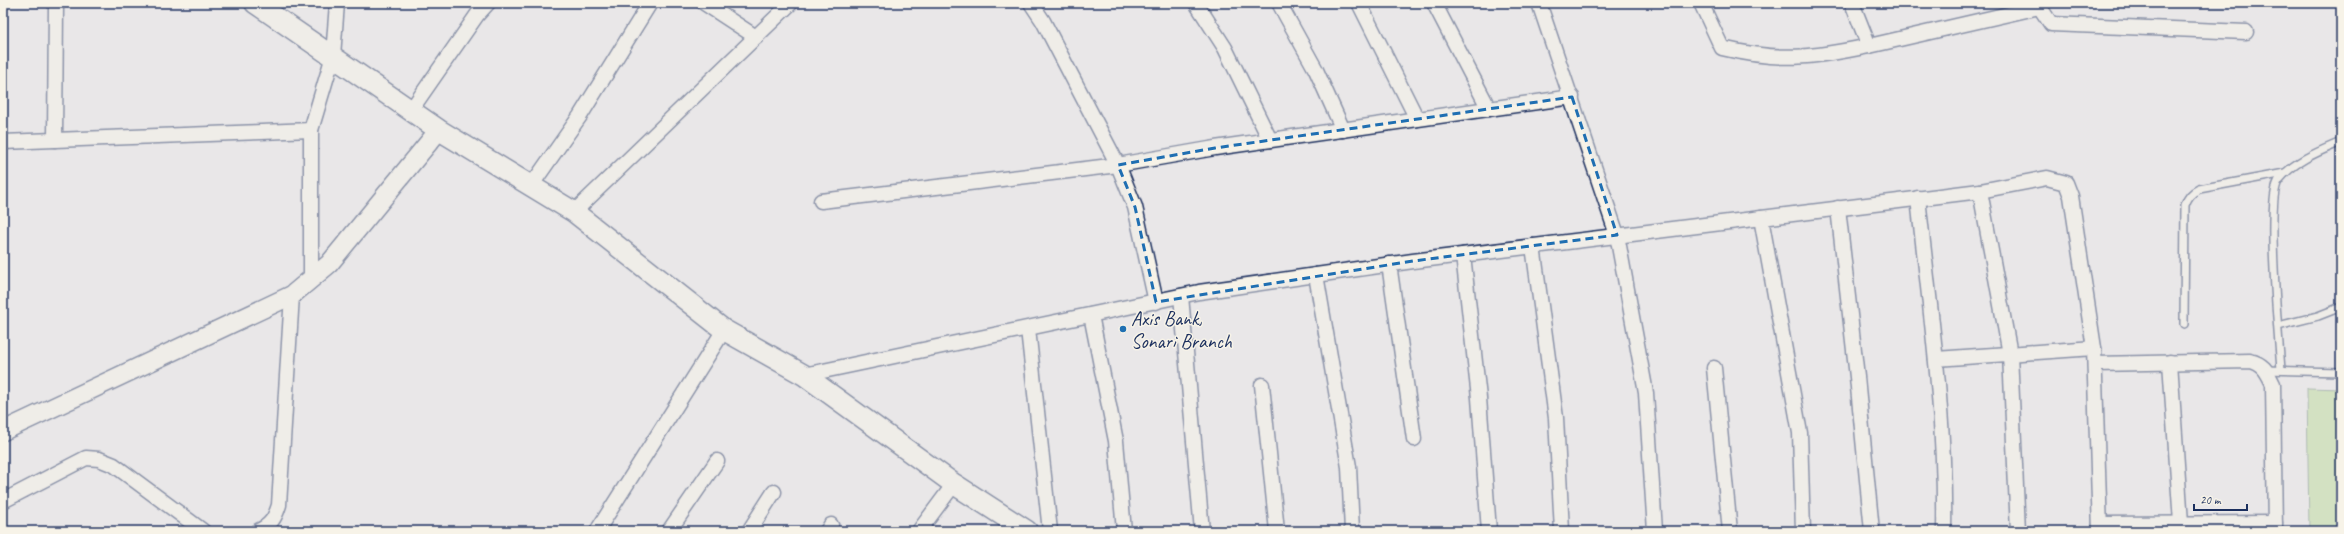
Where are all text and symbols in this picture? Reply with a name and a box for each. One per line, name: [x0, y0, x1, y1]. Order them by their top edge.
place label: Axis Bank, Sonari Branch: [1131, 306, 1233, 354]
marker: Axis Bank, Sonari Branch: [1118, 324, 1128, 334]
scale bar: [2194, 486, 2247, 512]
text: 20 m: [2200, 492, 2222, 508]

